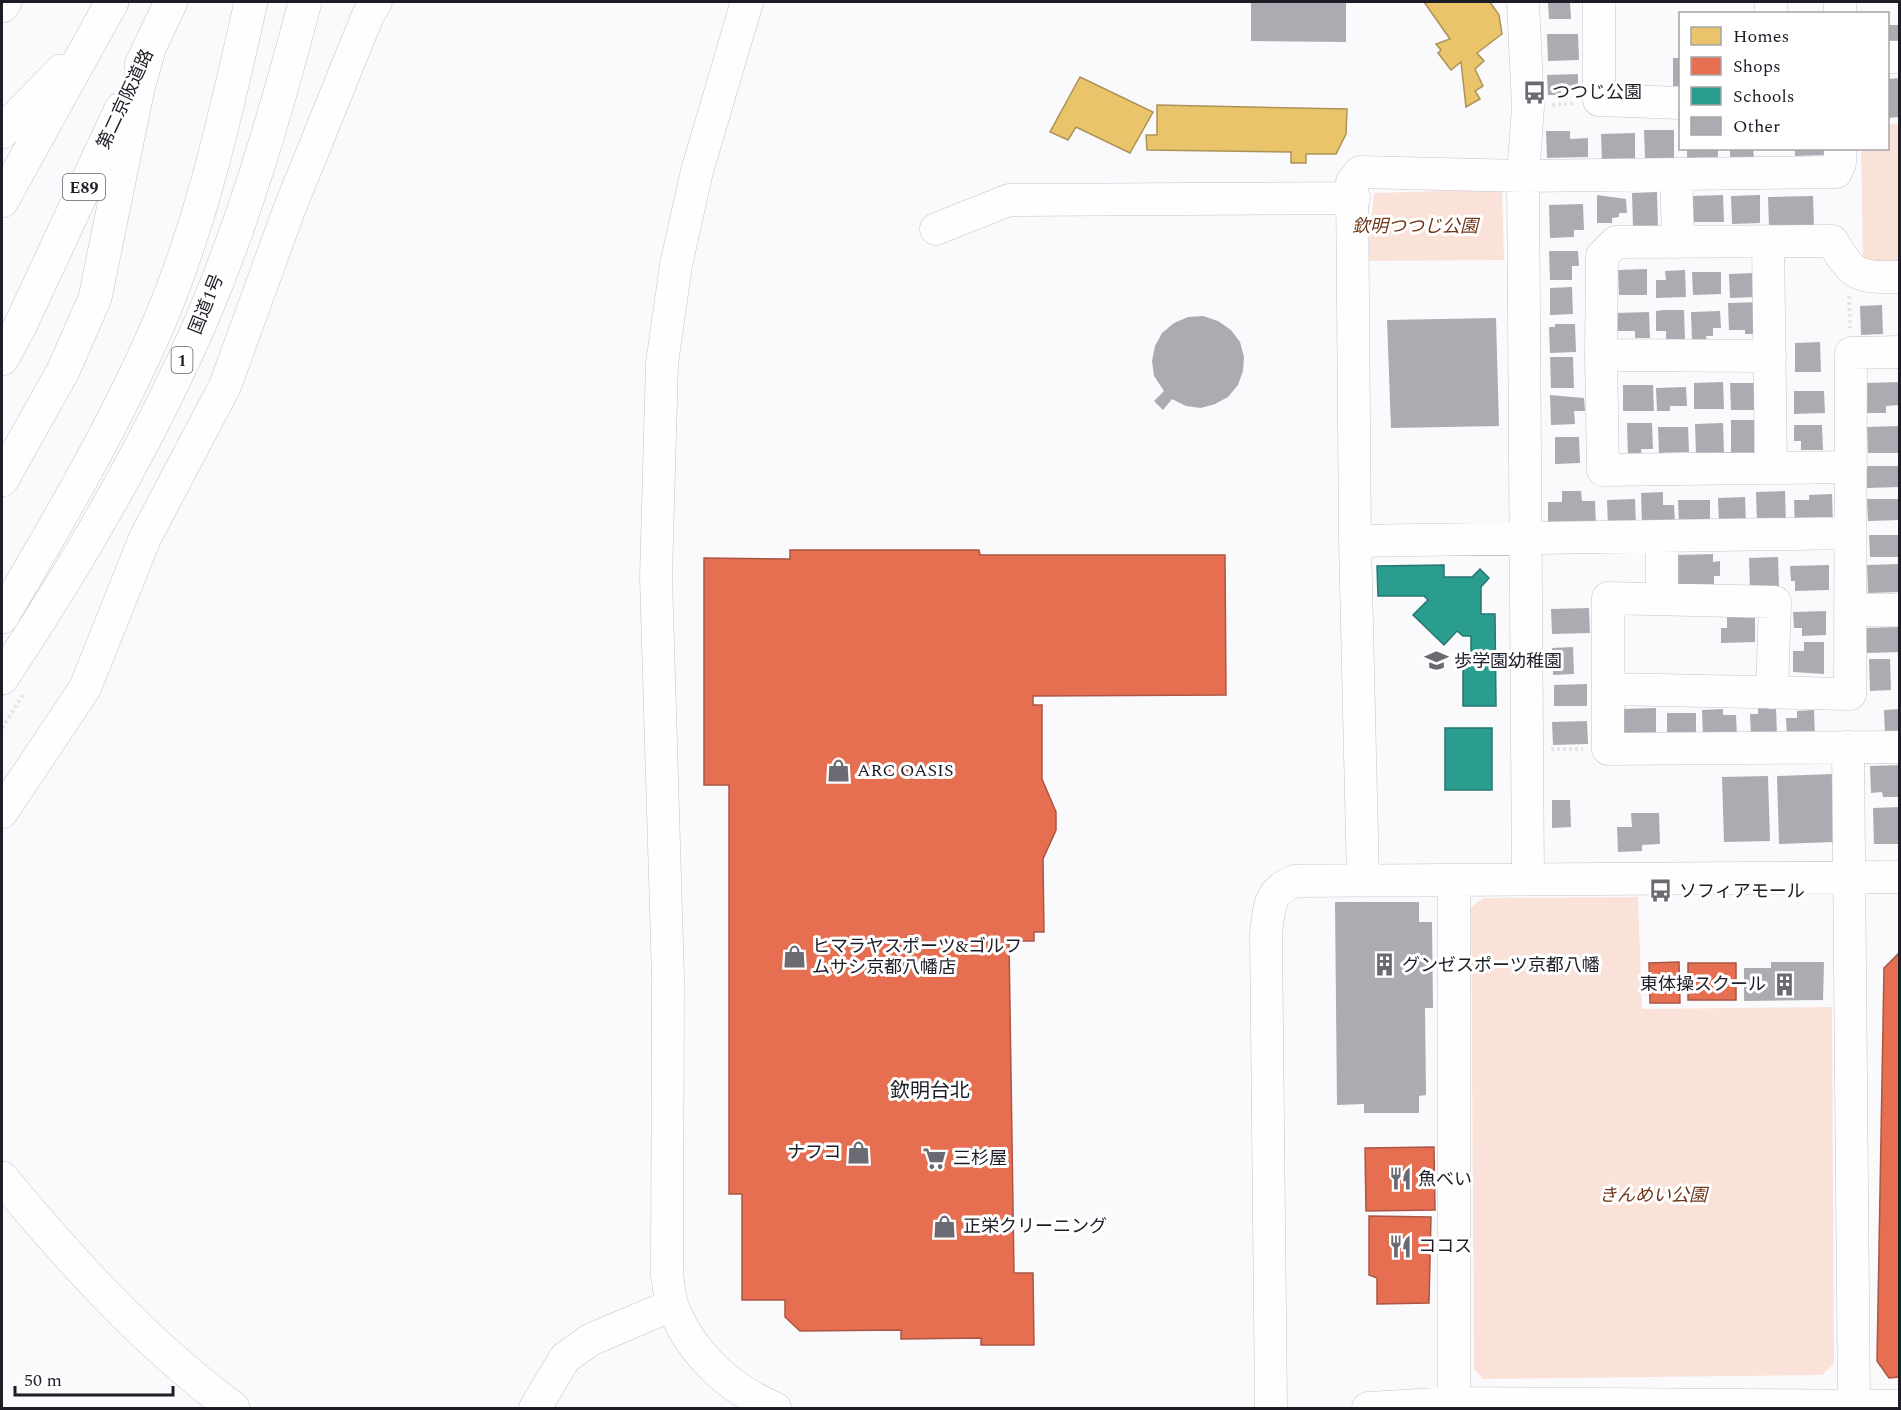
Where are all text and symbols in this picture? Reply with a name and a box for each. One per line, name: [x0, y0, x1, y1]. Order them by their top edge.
legend: [1679, 12, 1889, 150]
text: Homes: [1733, 23, 1789, 50]
street label: 第二京阪道路: [90, 45, 161, 154]
text: Shops: [1733, 53, 1781, 80]
bus stop icon: つつじ公園: [1521, 79, 1547, 105]
place label: つつじ公園: [1552, 79, 1642, 106]
text: Schools: [1733, 83, 1795, 110]
text: Other: [1733, 113, 1780, 140]
road number: E89: [63, 174, 105, 200]
park label: 欽明つつじ公園: [1352, 213, 1481, 240]
street label: 国道1号: [182, 270, 231, 338]
road number: 1: [172, 347, 192, 373]
school or university icon: 歩学園幼稚園: [1423, 648, 1449, 674]
place label: 歩学園幼稚園: [1454, 648, 1562, 675]
shop icon: ARC OASIS: [826, 757, 852, 783]
place label: ARC OASIS: [857, 757, 954, 784]
bus stop icon: ソフィアモール: [1648, 878, 1674, 904]
place label: ソフィアモール: [1679, 878, 1805, 905]
place label: ヒマラヤスポーツ&ゴルフ ムサシ京都八幡店: [812, 933, 1022, 981]
shop icon: ヒマラヤスポーツ&ゴルフ ムサシ京都八幡店: [781, 943, 807, 969]
building icon: グンゼスポーツ京都八幡: [1371, 952, 1397, 978]
place label: グンゼスポーツ京都八幡: [1402, 952, 1600, 979]
place label: 東体操スクール: [1640, 971, 1766, 998]
building icon: 東体操スクール: [1771, 971, 1797, 997]
district label: 欽明台北: [890, 1076, 970, 1106]
place label: ナフコ: [787, 1139, 841, 1166]
shop icon: ナフコ: [846, 1139, 872, 1165]
supermarket icon: 三杉屋: [922, 1145, 948, 1171]
place label: 三杉屋: [953, 1145, 1007, 1172]
restaurant icon: 魚べい: [1387, 1166, 1413, 1192]
place label: 魚べい: [1418, 1166, 1472, 1193]
park label: きんめい公園: [1599, 1182, 1710, 1209]
shop icon: 正栄クリーニング: [932, 1213, 958, 1239]
place label: 正栄クリーニング: [963, 1213, 1107, 1240]
restaurant icon: ココス: [1387, 1233, 1413, 1259]
place label: ココス: [1418, 1233, 1472, 1260]
scale bar: [15, 1359, 172, 1397]
text: 50 m: [24, 1367, 62, 1394]

